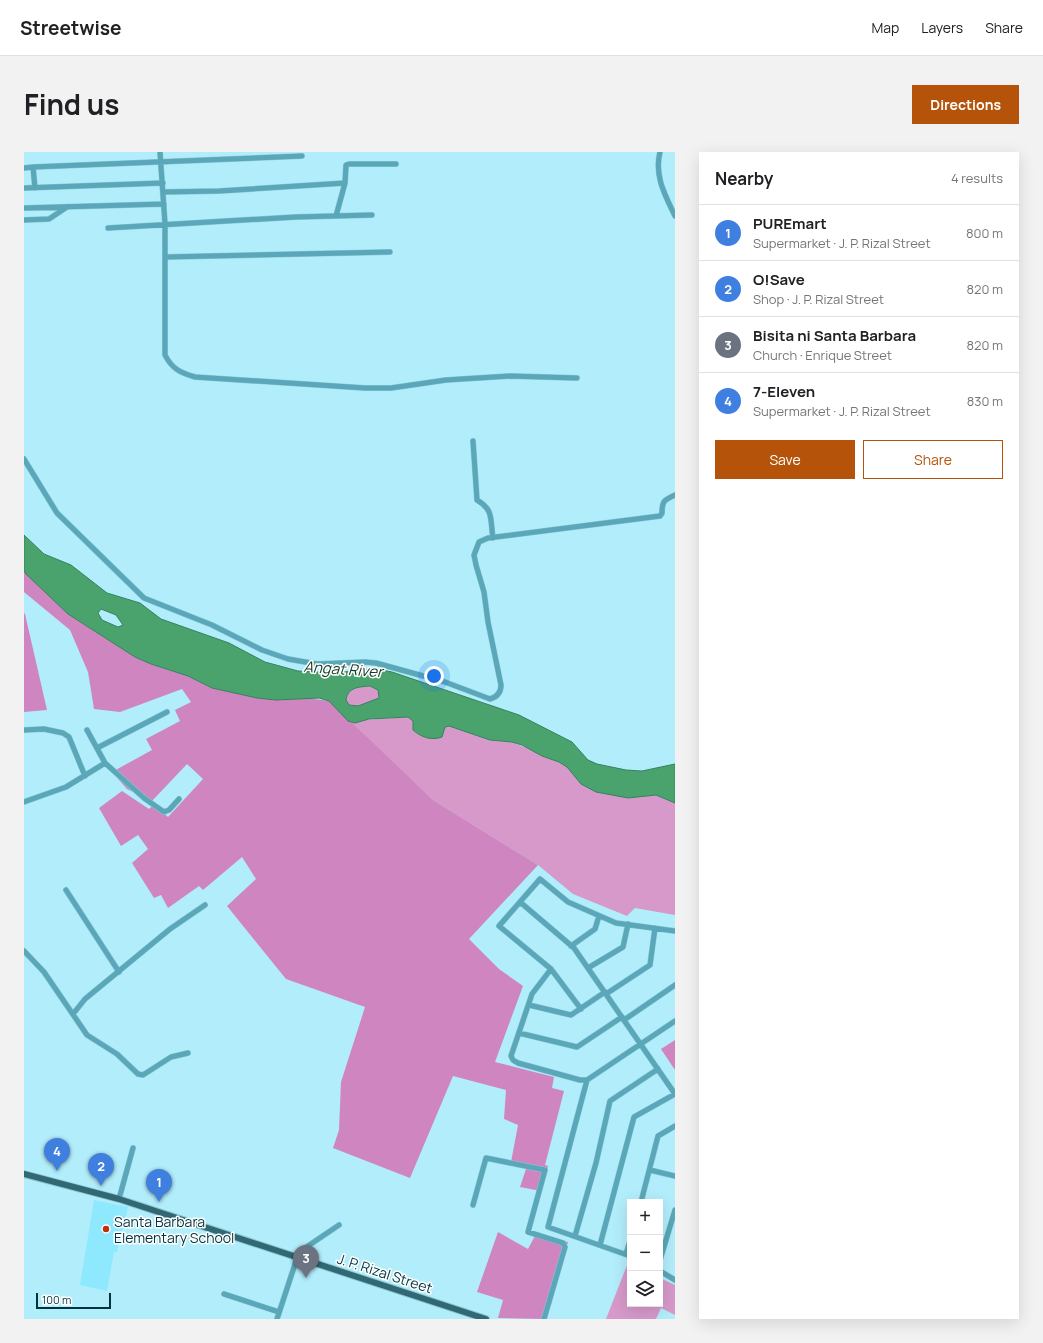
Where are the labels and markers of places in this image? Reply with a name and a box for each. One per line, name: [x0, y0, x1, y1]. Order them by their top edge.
pin: 4: [44, 1138, 70, 1171]
pin: 2: [88, 1153, 114, 1186]
pin: 1: [146, 1169, 172, 1202]
place label: Santa Barbara Elementary School: [114, 1212, 234, 1247]
marker: Santa Barbara Elementary School: [101, 1224, 111, 1234]
pin: 3: [293, 1245, 319, 1278]

